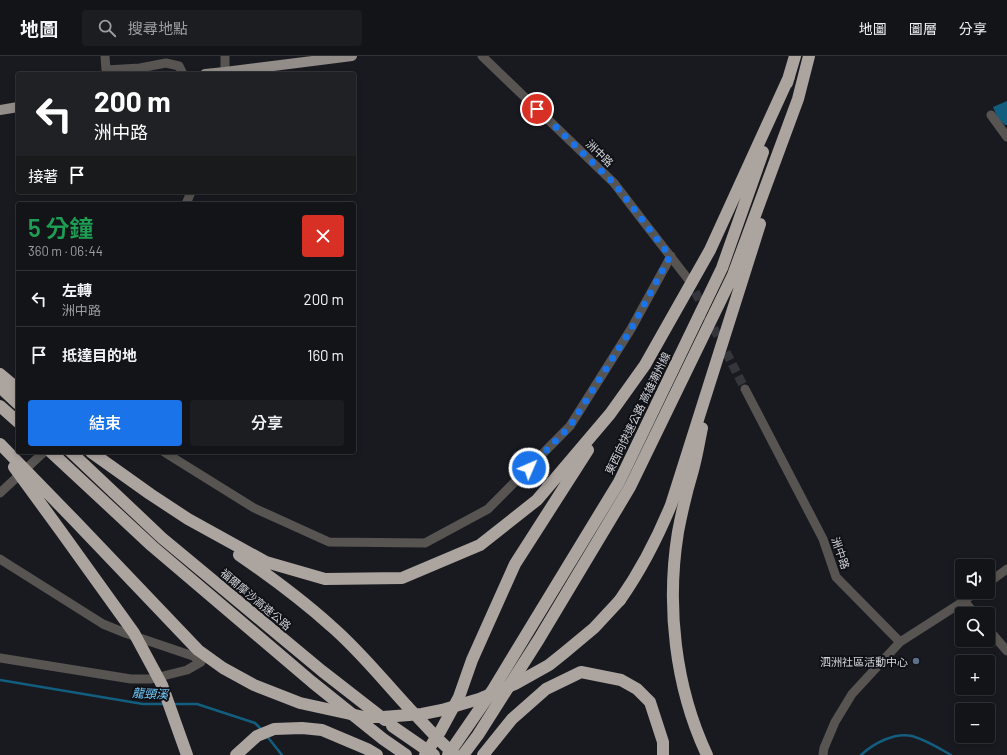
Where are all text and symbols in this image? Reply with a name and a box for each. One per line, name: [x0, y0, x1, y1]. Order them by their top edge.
search box: [82, 10, 362, 46]
text: 地圖: [20, 17, 58, 40]
icon: search: [96, 17, 118, 39]
text: 搜尋地點: [128, 19, 188, 37]
text: 地圖: [859, 20, 887, 37]
text: 圖層: [909, 20, 937, 37]
text: 分享: [959, 20, 987, 37]
text: 200 m: [94, 84, 171, 118]
icon: left: [28, 88, 80, 140]
pin: [520, 92, 554, 126]
icon: arrive: [526, 98, 548, 120]
text: 洲中路: [94, 121, 148, 143]
street label: 洲中路: [584, 137, 616, 169]
icon: arrive: [66, 164, 88, 186]
text: 接著: [28, 167, 58, 185]
text: 5 分鐘: [28, 213, 94, 242]
button: close: [302, 215, 344, 257]
text: 360 m · 06:44: [28, 243, 103, 259]
text: 左轉: [62, 281, 92, 299]
icon: left: [28, 288, 50, 310]
text: 200 m: [304, 290, 344, 308]
text: 洲中路: [62, 302, 101, 318]
icon: arrive: [28, 344, 50, 366]
text: 抵達目的地: [62, 346, 137, 364]
text: 160 m: [307, 346, 344, 364]
street label: 東西向快速公路 高雄潮州線: [602, 350, 672, 476]
button: 結束: [28, 400, 182, 446]
button: 分享: [190, 400, 344, 446]
position arrow: [508, 447, 550, 489]
street label: 洲中路: [829, 535, 853, 571]
map controls: [955, 559, 995, 743]
button: sound: [955, 559, 995, 599]
street label: 福爾摩沙高速公路: [218, 566, 294, 632]
button: search: [955, 607, 995, 647]
place label: 泗洲社區活動中心: [820, 655, 908, 668]
button: +: [955, 655, 995, 695]
marker: 泗洲社區活動中心: [911, 656, 921, 666]
water label: 龍頸溪: [132, 685, 170, 701]
button: −: [955, 703, 995, 743]

